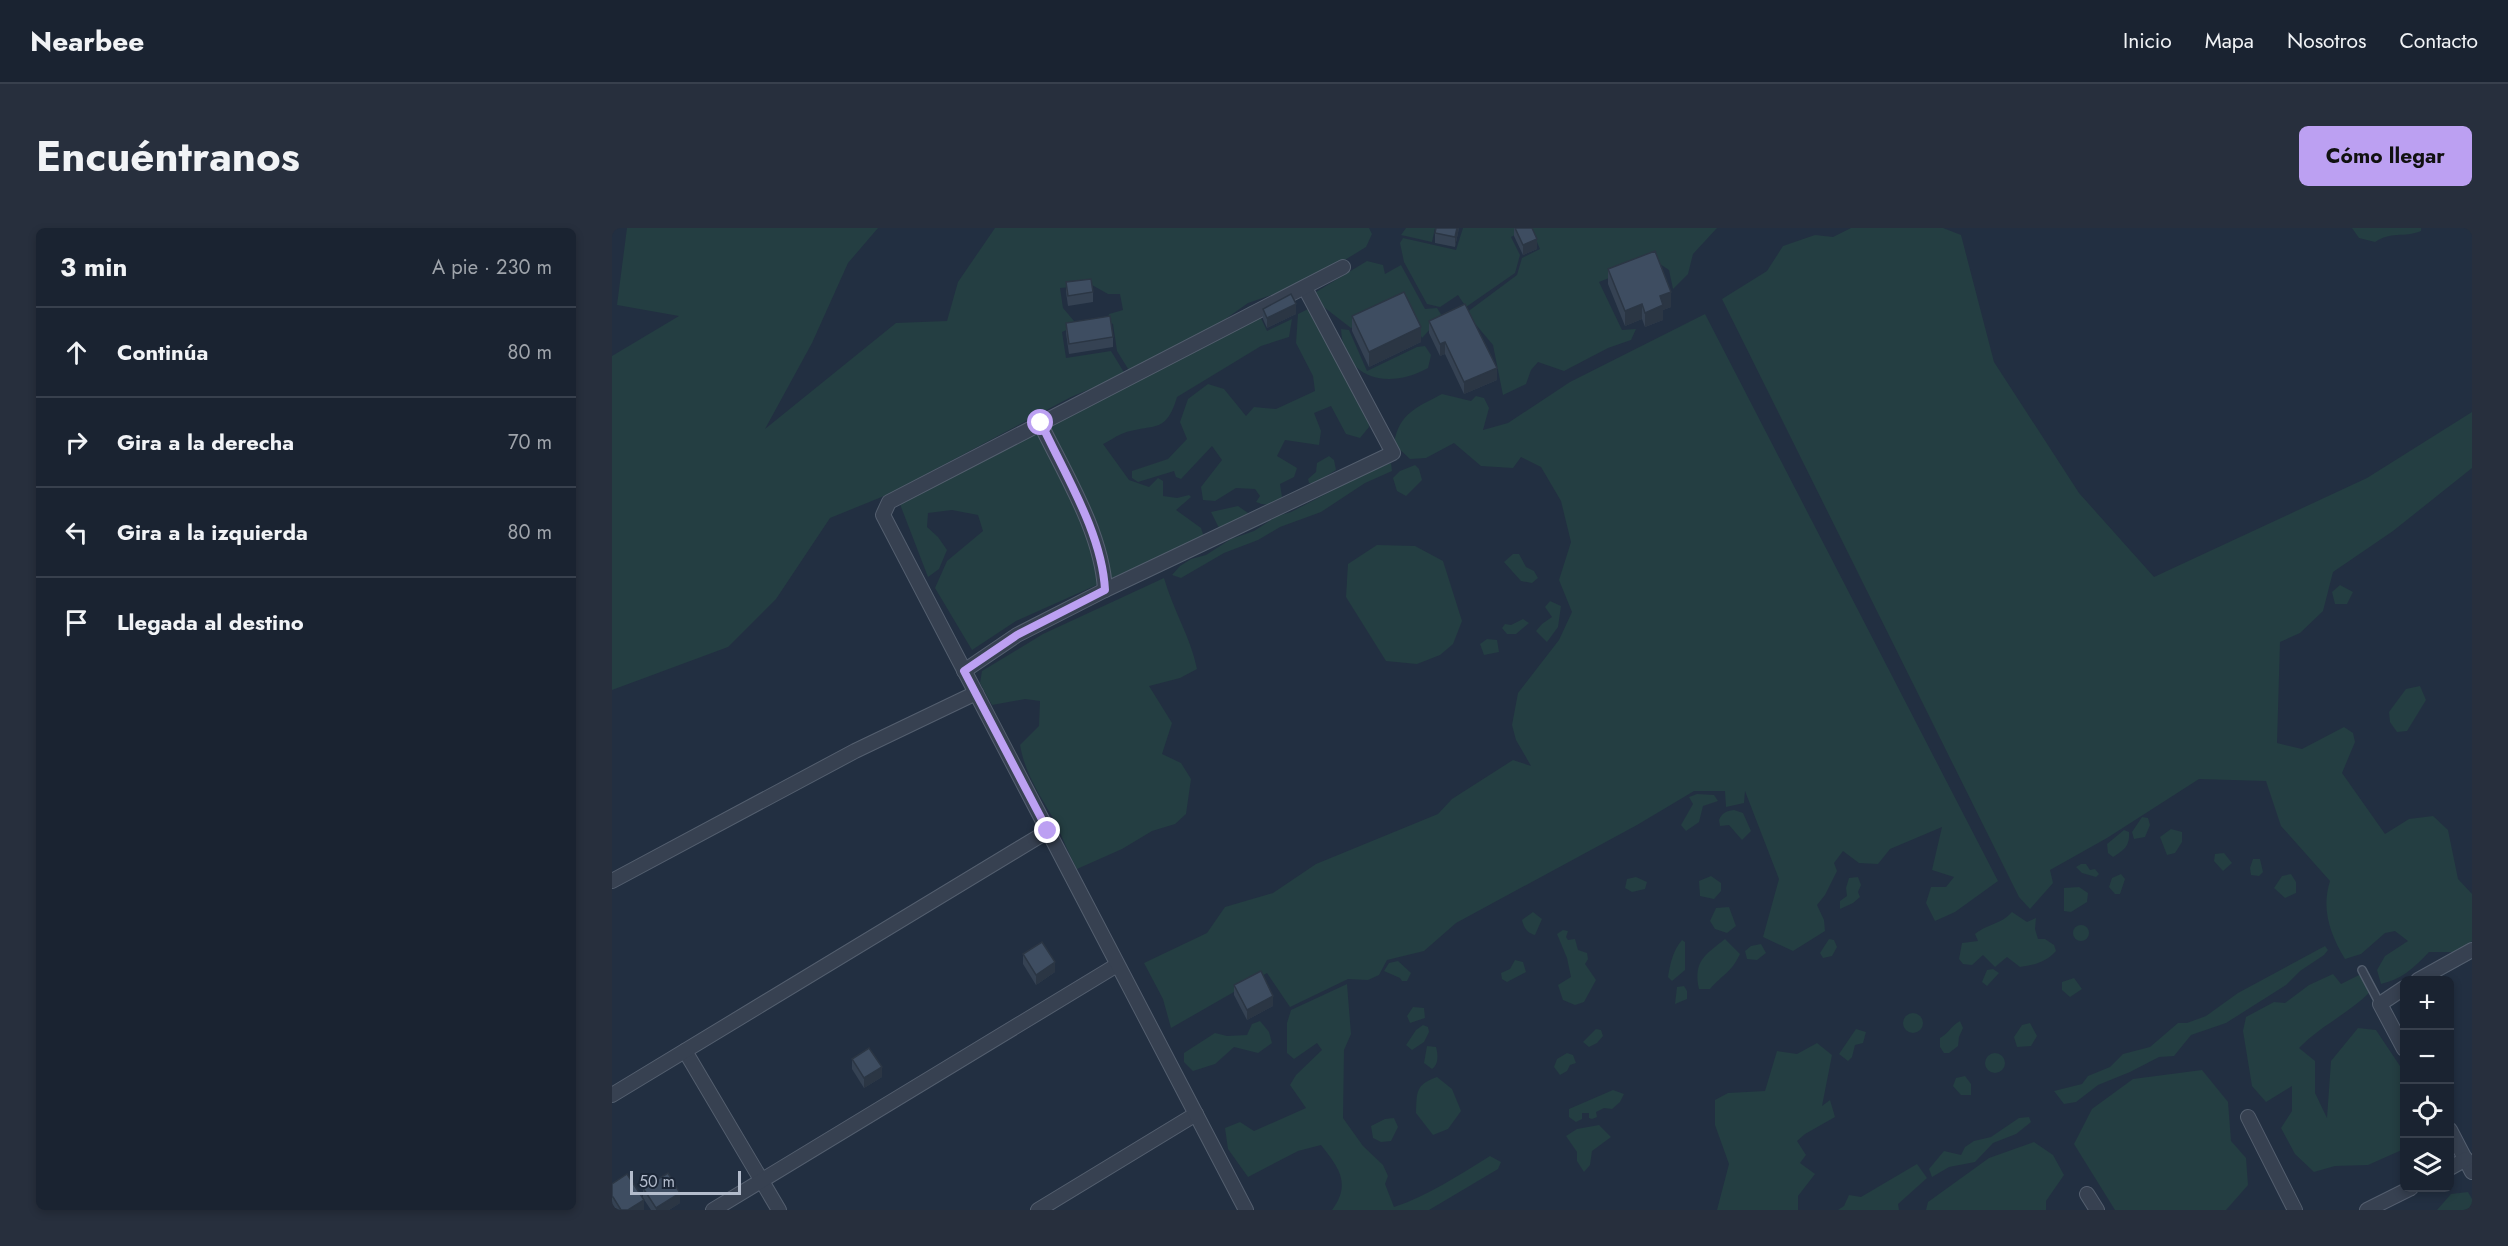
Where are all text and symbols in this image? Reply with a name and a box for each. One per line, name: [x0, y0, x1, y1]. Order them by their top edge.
text: Nearbee: [30, 21, 144, 62]
text: Inicio: [2123, 26, 2172, 56]
text: Mapa: [2205, 26, 2254, 56]
text: Nosotros: [2287, 26, 2366, 56]
text: Contacto: [2399, 26, 2478, 56]
text: Encuéntranos: [36, 126, 300, 187]
button: Cómo llegar: [2299, 126, 2472, 186]
text: 3 min: [60, 248, 127, 286]
text: A pie · 230 m: [432, 253, 552, 282]
icon: ahead: [60, 336, 93, 369]
text: Continúa: [117, 336, 208, 368]
text: 80 m: [507, 338, 552, 367]
route start: [1027, 409, 1053, 435]
icon: right: [60, 426, 93, 459]
text: Gira a la derecha: [117, 426, 294, 458]
text: 70 m: [508, 428, 552, 457]
icon: left: [60, 516, 93, 549]
text: Gira a la izquierda: [117, 516, 308, 548]
text: 80 m: [507, 518, 552, 547]
icon: arrive: [60, 606, 93, 639]
text: Llegada al destino: [117, 606, 304, 638]
route end: [1034, 817, 1060, 843]
map controls: [2400, 976, 2454, 1192]
button: +: [2400, 976, 2454, 1030]
button: −: [2400, 1030, 2454, 1084]
button: locate: [2400, 1084, 2454, 1138]
button: layers: [2400, 1138, 2454, 1192]
scale bar: [630, 1168, 741, 1196]
text: 50 m: [639, 1170, 675, 1193]

